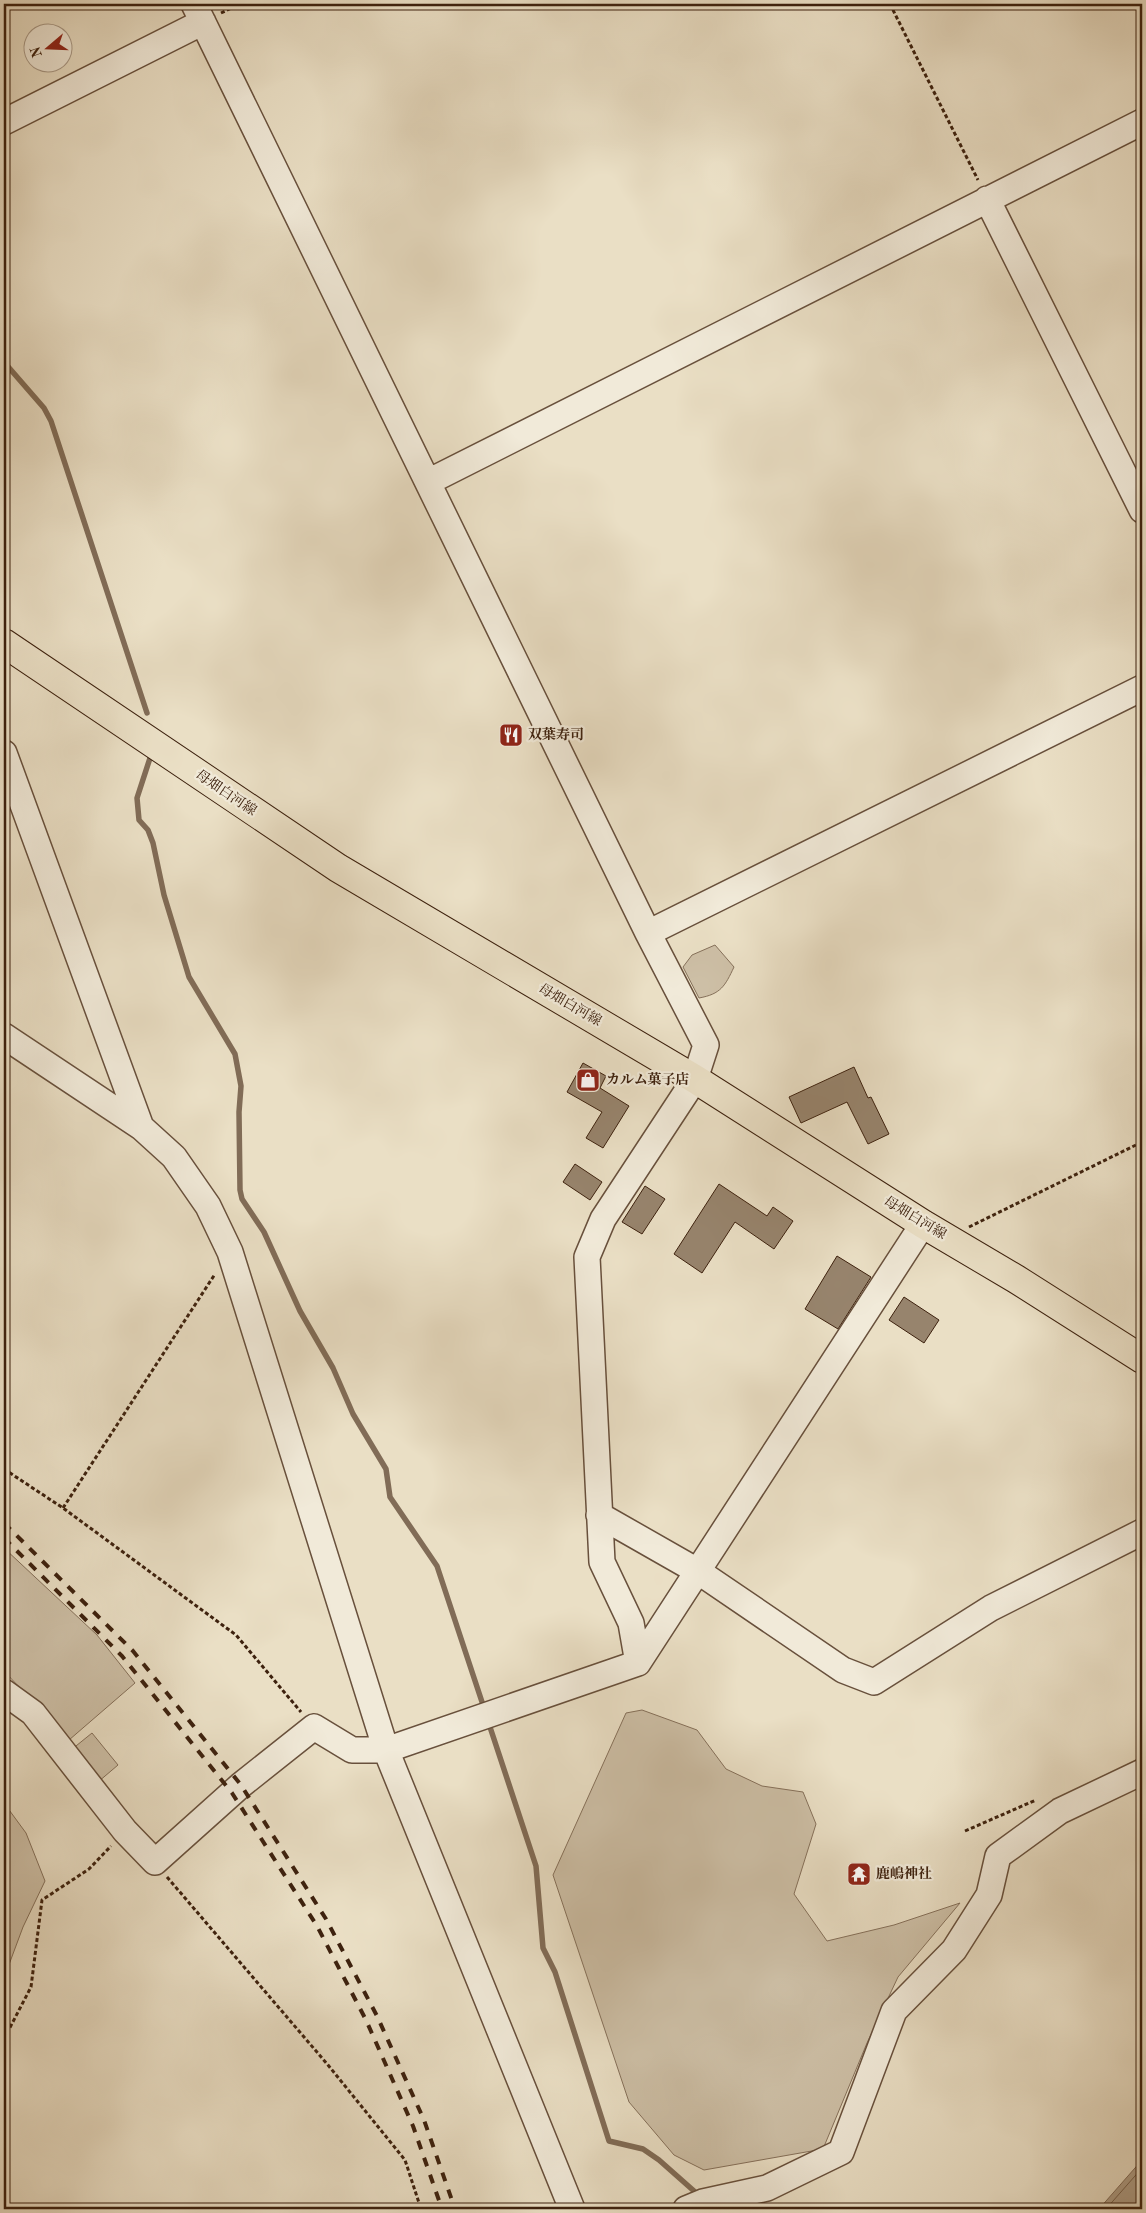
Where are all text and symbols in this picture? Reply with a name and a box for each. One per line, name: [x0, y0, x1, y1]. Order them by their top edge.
north arrow: [22, 22, 72, 72]
text: N: [28, 44, 45, 59]
restaurant icon: 双葉寿司: [498, 722, 524, 748]
place label: 双葉寿司: [528, 727, 584, 742]
street label: 母畑白河線: [193, 767, 259, 818]
street label: 母畑白河線: [536, 981, 604, 1029]
shop icon: カルム菓子店: [575, 1067, 601, 1093]
place label: カルム菓子店: [606, 1072, 689, 1087]
street label: 母畑白河線: [881, 1193, 949, 1242]
temple icon: 鹿嶋神社: [846, 1861, 872, 1887]
place label: 鹿嶋神社: [876, 1866, 932, 1881]

